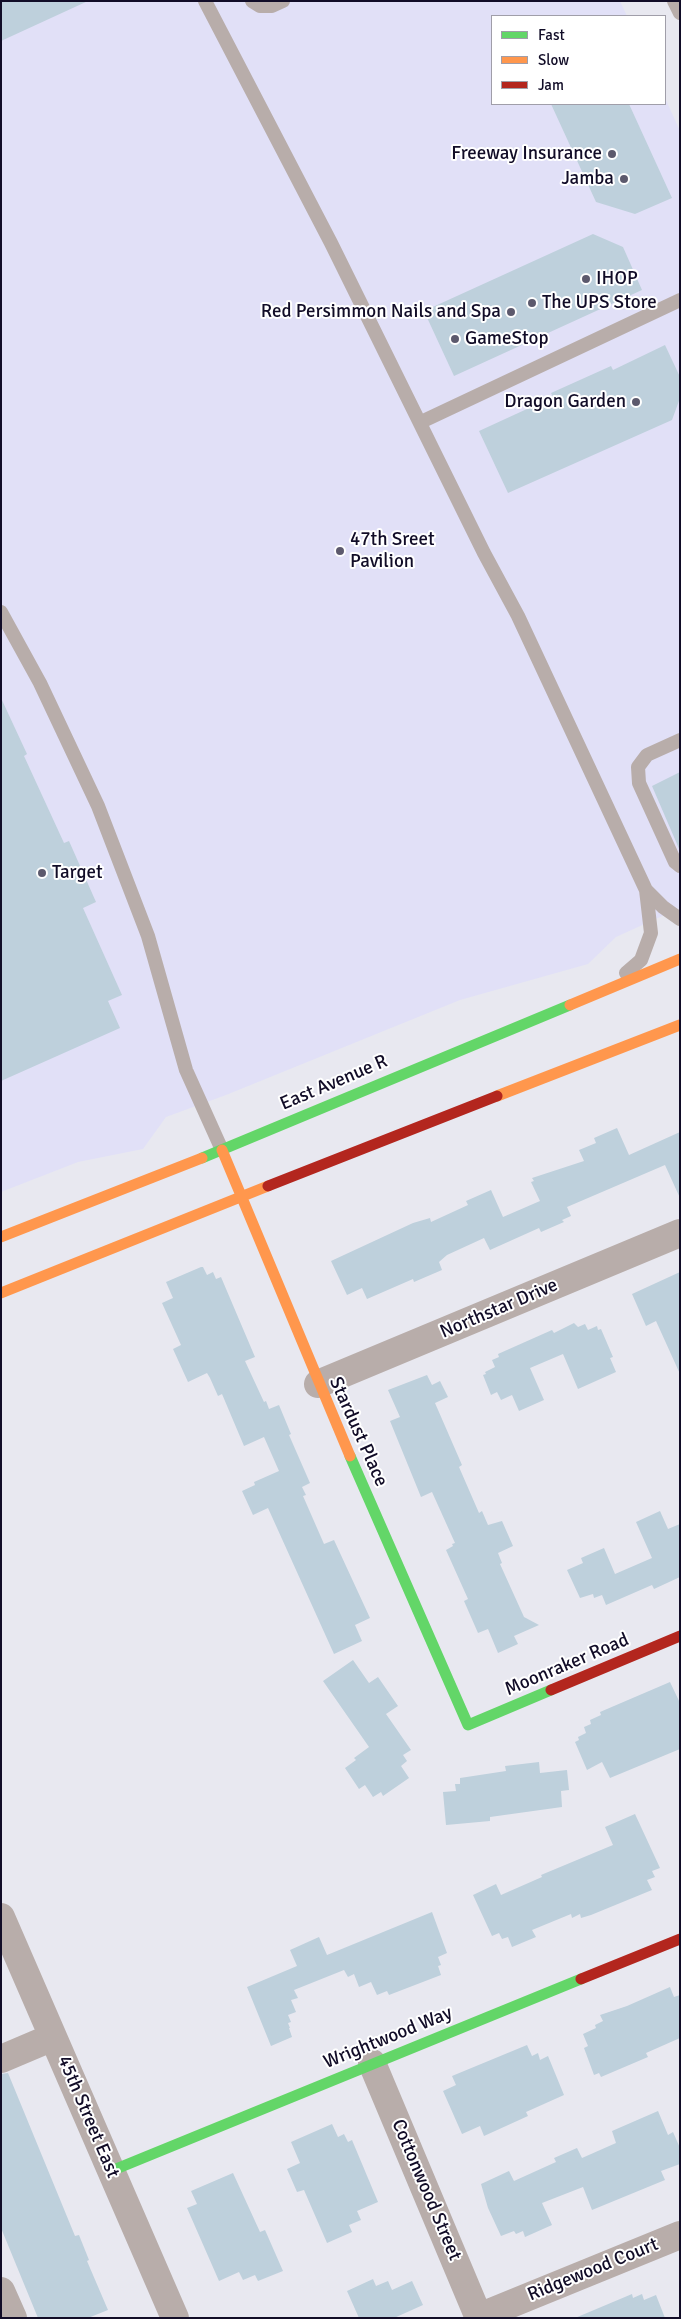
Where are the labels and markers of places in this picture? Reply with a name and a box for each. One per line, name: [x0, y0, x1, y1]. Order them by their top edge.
place label: Freeway Insurance: [451, 143, 602, 165]
marker: Freeway Insurance: [606, 148, 618, 160]
place label: Jamba: [562, 168, 614, 190]
marker: Jamba: [618, 173, 630, 185]
place label: IHOP: [596, 268, 638, 290]
marker: IHOP: [580, 273, 592, 285]
place label: The UPS Store: [542, 292, 657, 314]
marker: The UPS Store: [526, 297, 538, 309]
place label: Red Persimmon Nails and Spa: [261, 301, 501, 323]
marker: Red Persimmon Nails and Spa: [505, 306, 517, 318]
place label: GameStop: [465, 328, 548, 350]
marker: GameStop: [449, 333, 461, 345]
place label: Dragon Garden: [504, 391, 626, 413]
marker: Dragon Garden: [630, 396, 642, 408]
place label: 47th Sreet Pavilion: [350, 529, 435, 573]
marker: 47th Sreet Pavilion: [334, 545, 346, 557]
place label: Target: [52, 862, 103, 884]
marker: Target: [36, 867, 48, 879]

